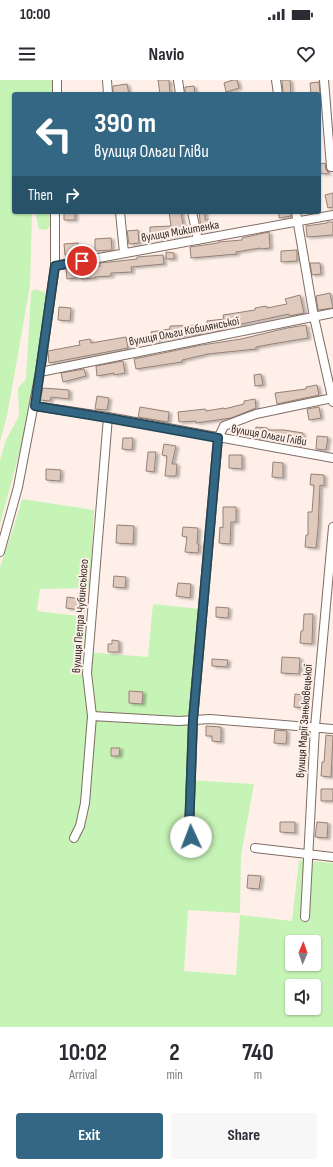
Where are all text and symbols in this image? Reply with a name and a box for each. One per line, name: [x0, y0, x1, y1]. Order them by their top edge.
text: 10:00: [20, 5, 50, 24]
icon: menu: [16, 43, 38, 65]
icon: heart: [295, 43, 317, 65]
text: Navio: [149, 44, 184, 65]
text: 390 m: [94, 107, 156, 140]
icon: left: [28, 108, 80, 160]
text: вулиця Ольги Гліви: [94, 141, 209, 162]
icon: right: [61, 184, 83, 206]
text: Then: [28, 186, 53, 205]
street label: вулиця Микитенка: [140, 217, 221, 246]
pin: [65, 244, 99, 278]
icon: arrive: [71, 250, 93, 272]
street label: вулиця Ольги Кобилянської: [128, 313, 241, 350]
street label: вулиця Ольги Гліви: [230, 421, 308, 450]
street label: вулиця Петра Чубинського: [69, 558, 92, 674]
street label: вулиця Марії Заньковецької: [293, 663, 316, 778]
position arrow: [170, 816, 212, 858]
north arrow: [285, 935, 321, 971]
map controls: [285, 935, 321, 1015]
button: sound: [285, 979, 321, 1015]
text: 10:02: [59, 1038, 107, 1067]
text: 2: [169, 1038, 180, 1067]
text: 740: [242, 1038, 274, 1067]
text: Arrival: [69, 1067, 97, 1083]
text: min: [166, 1067, 183, 1083]
text: m: [254, 1067, 262, 1083]
button: Exit: [16, 1113, 163, 1159]
button: Share: [171, 1113, 317, 1159]

